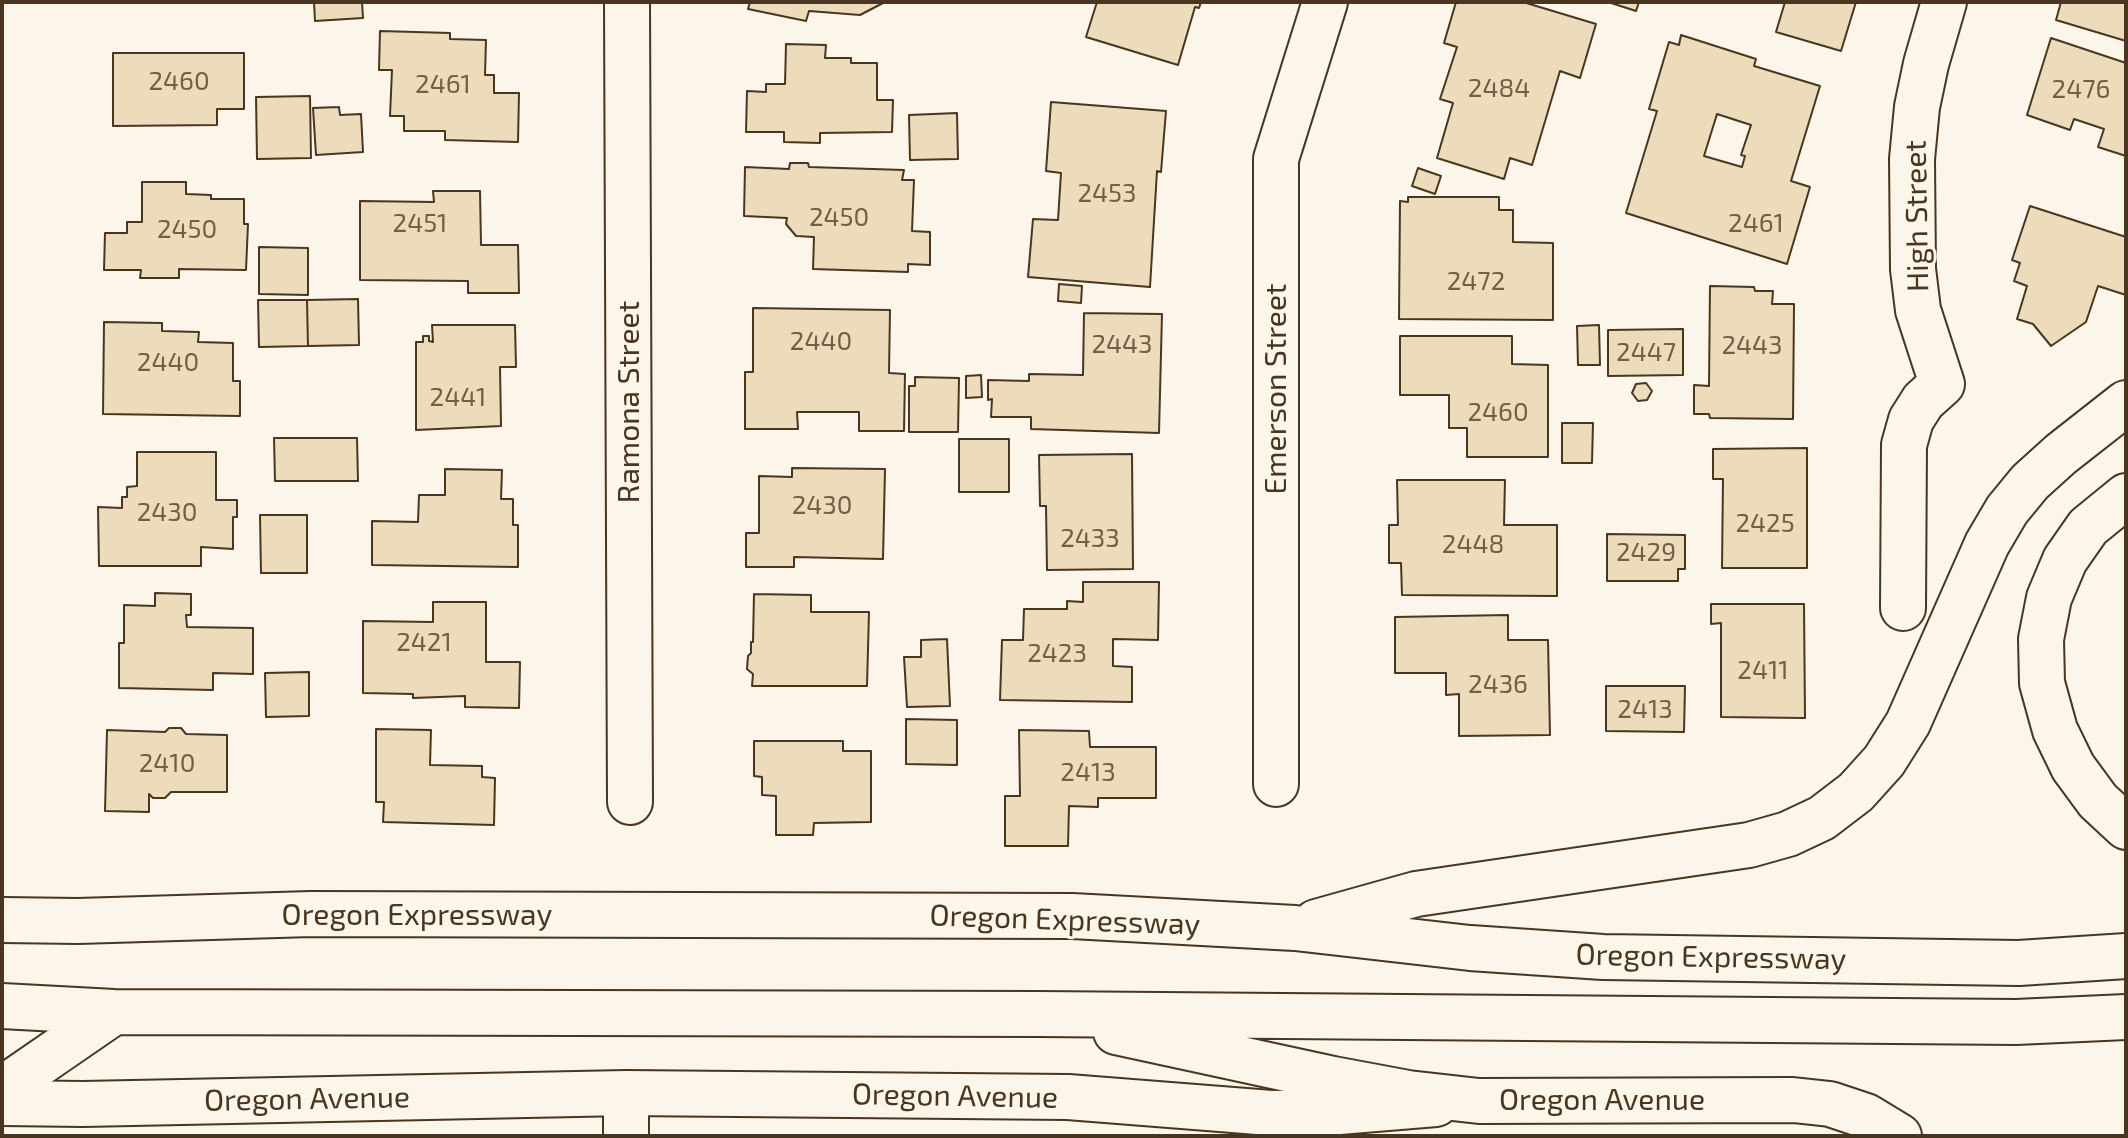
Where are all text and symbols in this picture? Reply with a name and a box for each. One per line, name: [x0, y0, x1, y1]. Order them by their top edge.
house number: 2460: [148, 65, 210, 97]
house number: 2461: [415, 68, 471, 100]
house number: 2484: [1468, 72, 1530, 104]
house number: 2476: [2052, 73, 2110, 105]
street label: High Street: [1898, 140, 1936, 292]
house number: 2453: [1078, 177, 1136, 209]
house number: 2450: [809, 201, 869, 233]
house number: 2451: [393, 207, 447, 239]
house number: 2461: [1728, 207, 1784, 239]
house number: 2450: [157, 213, 217, 245]
house number: 2472: [1447, 265, 1505, 297]
street label: Emerson Street: [1258, 284, 1294, 494]
street label: Ramona Street: [611, 301, 647, 503]
house number: 2440: [790, 325, 852, 357]
house number: 2443: [1091, 328, 1153, 360]
house number: 2443: [1721, 329, 1783, 361]
house number: 2447: [1616, 336, 1676, 368]
house number: 2440: [137, 346, 199, 378]
house number: 2441: [430, 381, 486, 413]
house number: 2460: [1467, 396, 1529, 428]
house number: 2430: [792, 489, 852, 521]
house number: 2430: [137, 496, 197, 528]
house number: 2425: [1735, 507, 1795, 539]
house number: 2433: [1060, 522, 1120, 554]
house number: 2448: [1442, 528, 1504, 560]
house number: 2429: [1616, 536, 1676, 568]
house number: 2421: [396, 626, 452, 658]
house number: 2423: [1027, 637, 1087, 669]
house number: 2411: [1737, 654, 1789, 686]
house number: 2436: [1468, 668, 1528, 700]
house number: 2413: [1617, 693, 1673, 725]
house number: 2410: [139, 747, 195, 779]
house number: 2413: [1060, 756, 1116, 788]
street label: Oregon Expressway: [282, 897, 552, 933]
street label: Oregon Expressway: [929, 897, 1201, 943]
street label: Oregon Expressway: [1575, 937, 1847, 977]
street label: Oregon Avenue: [852, 1076, 1058, 1116]
street label: Oregon Avenue: [204, 1079, 410, 1119]
street label: Oregon Avenue: [1499, 1082, 1705, 1118]

